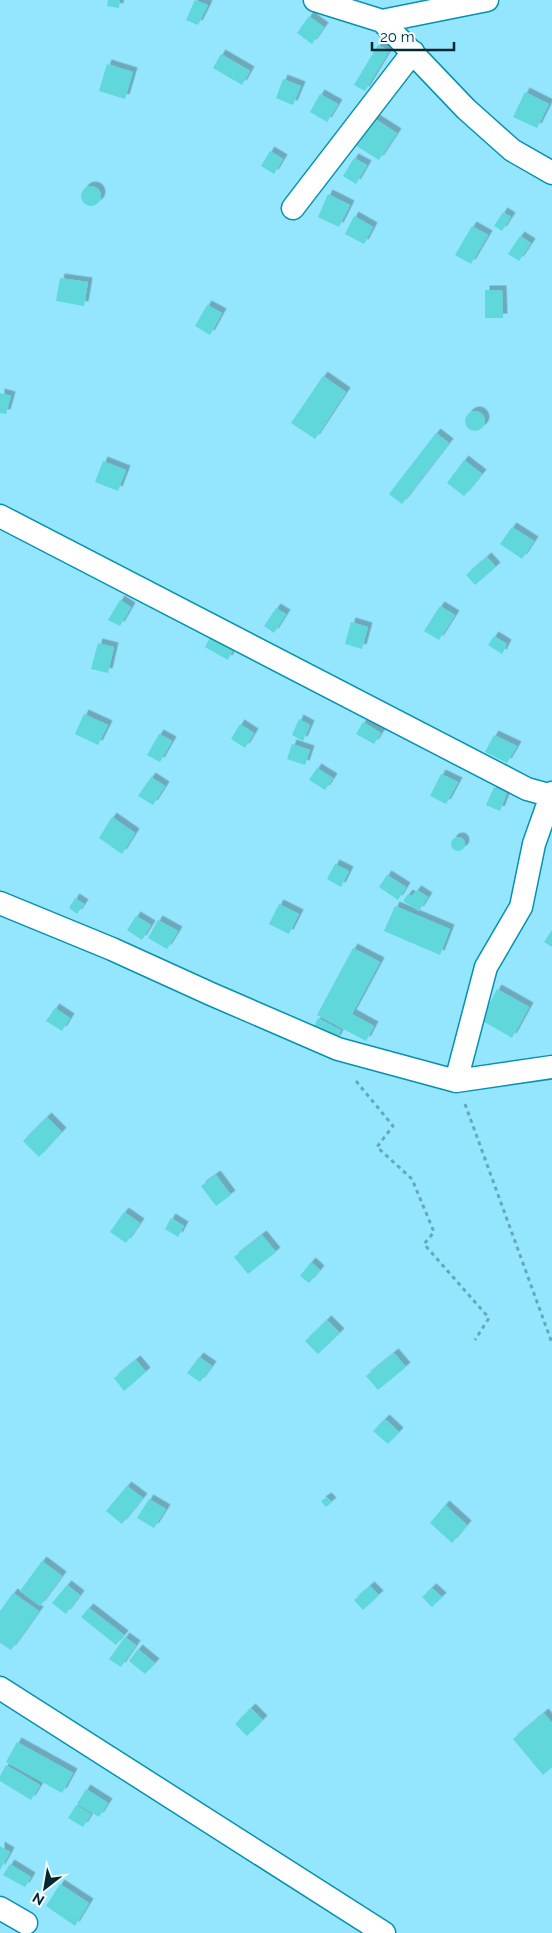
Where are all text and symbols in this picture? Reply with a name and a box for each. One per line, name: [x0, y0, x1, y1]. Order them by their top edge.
scale bar: [372, 20, 454, 52]
text: 20 m: [380, 28, 415, 46]
north arrow: [20, 1863, 70, 1913]
text: N: [30, 1890, 47, 1909]

